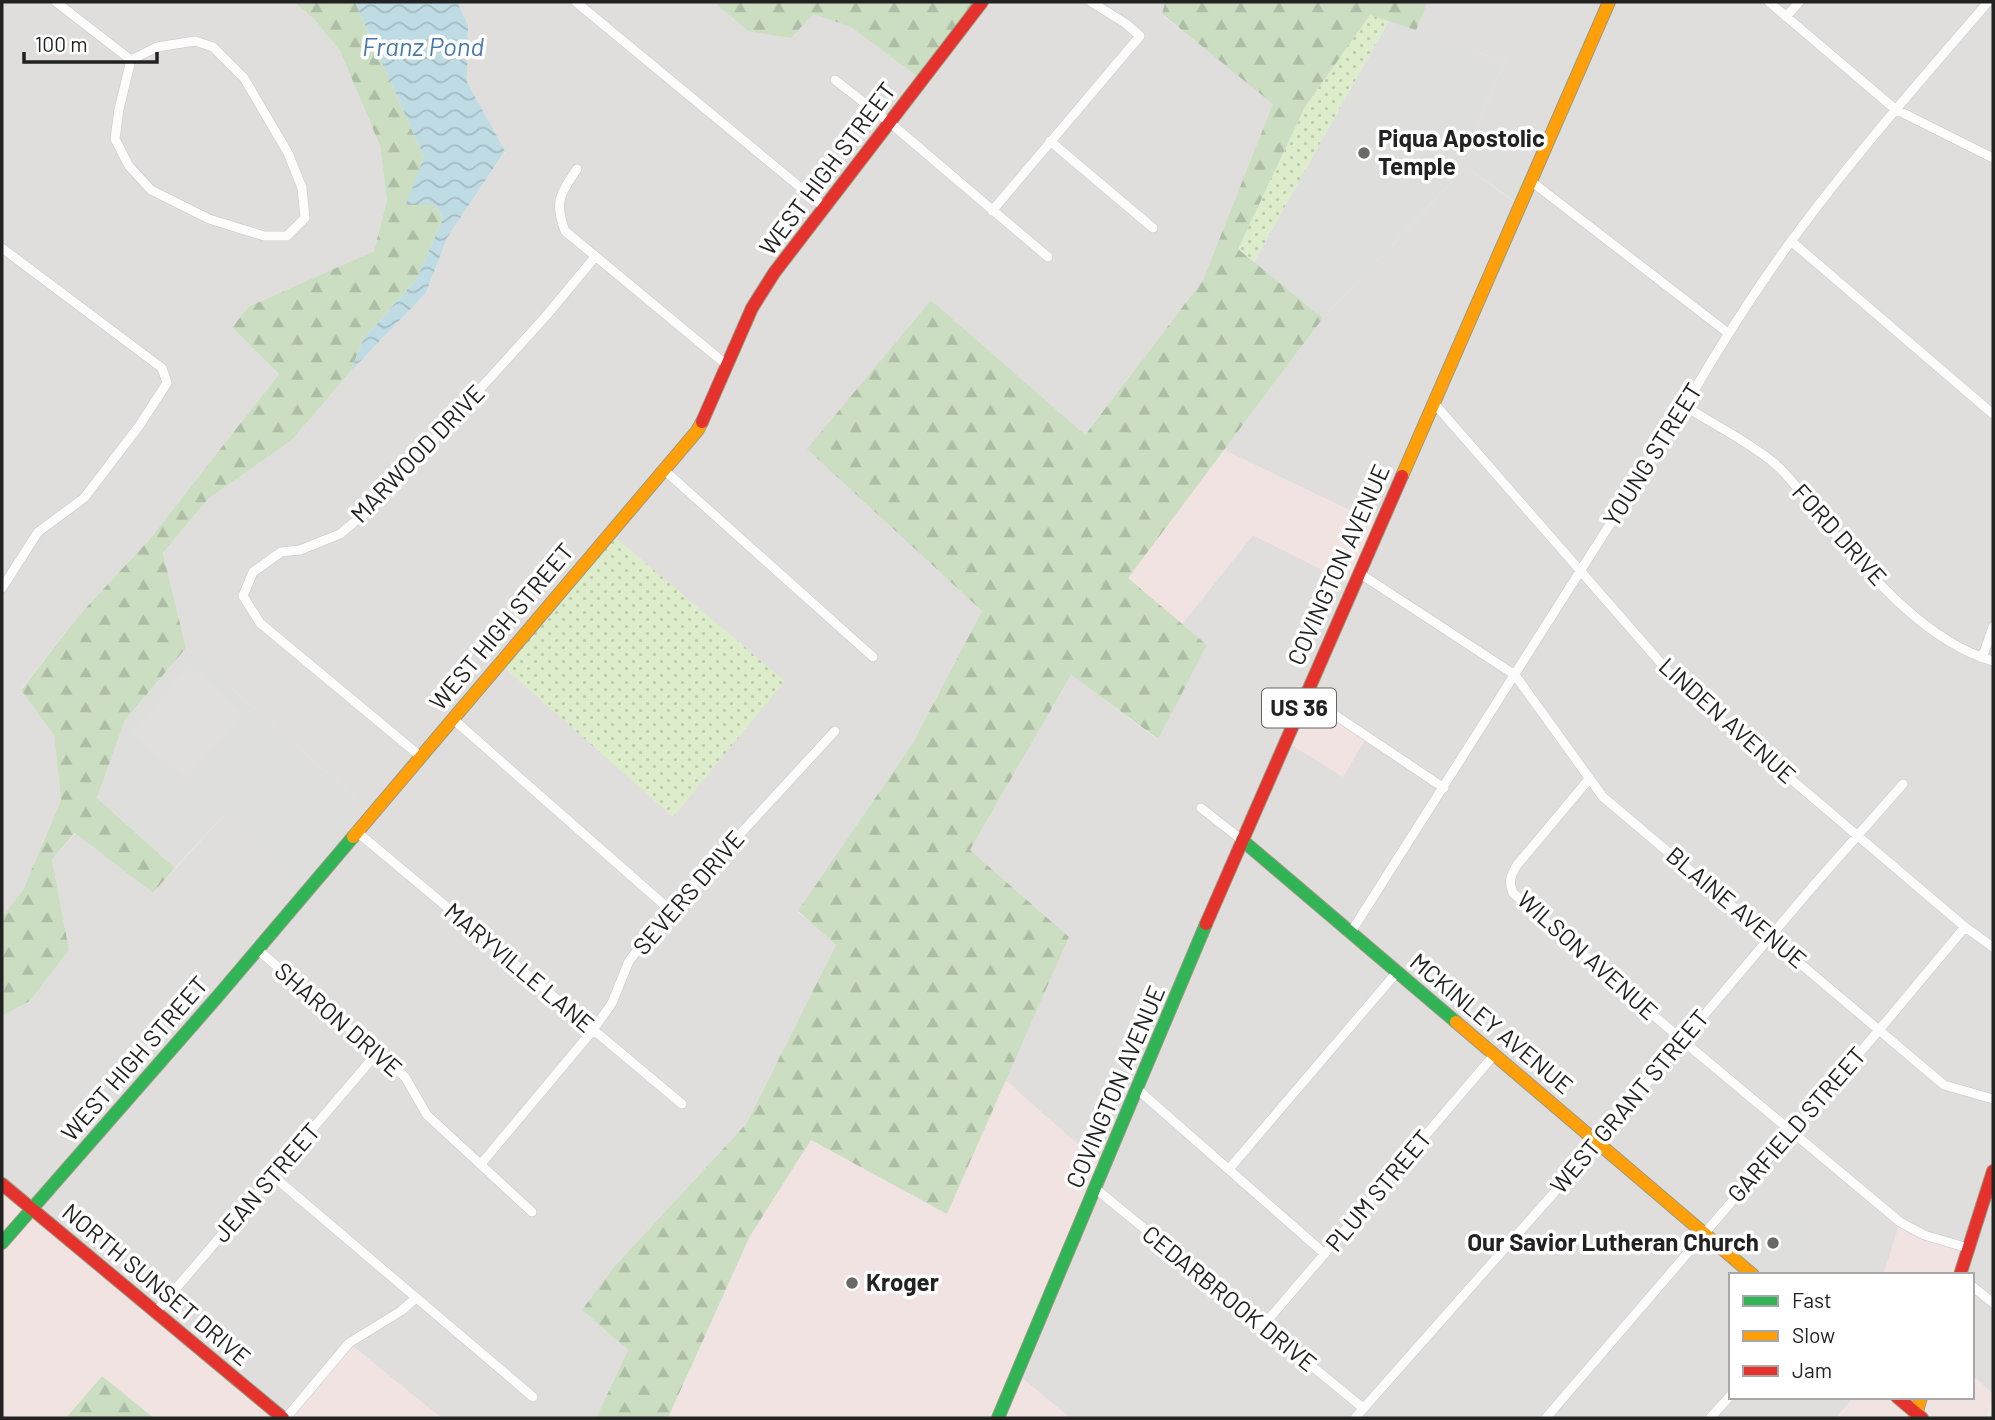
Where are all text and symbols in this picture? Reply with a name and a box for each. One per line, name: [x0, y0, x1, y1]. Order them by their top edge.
scale bar: [24, 21, 158, 65]
water label: Franz Pond: [362, 30, 484, 61]
text: 100 m: [35, 31, 88, 56]
street label: WEST HIGH STREET: [752, 76, 901, 260]
place label: Piqua Apostolic Temple: [1378, 123, 1545, 180]
marker: Piqua Apostolic Temple: [1356, 145, 1372, 161]
street label: YOUNG STREET: [1596, 377, 1707, 531]
street label: MARWOOD DRIVE: [344, 378, 490, 528]
street label: COVINGTON AVENUE: [1280, 459, 1395, 669]
street label: FORD DRIVE: [1787, 477, 1893, 591]
street label: WEST HIGH STREET: [423, 537, 579, 715]
street label: LINDEN AVENUE: [1654, 651, 1802, 789]
road number: US 36: [1262, 688, 1336, 728]
street label: SEVERS DRIVE: [626, 824, 750, 960]
street label: BLAINE AVENUE: [1661, 840, 1813, 974]
street label: WILSON AVENUE: [1512, 884, 1664, 1026]
street label: MARYVILLE LANE: [439, 896, 601, 1038]
street label: MCKINLEY AVENUE: [1405, 946, 1579, 1099]
street label: SHARON DRIVE: [269, 956, 409, 1082]
street label: WEST HIGH STREET: [54, 970, 213, 1146]
street label: COVINGTON AVENUE: [1059, 981, 1170, 1192]
street label: WEST GRANT STREET: [1543, 1003, 1714, 1199]
street label: GARFIELD STREET: [1721, 1040, 1871, 1208]
street label: JEAN STREET: [206, 1116, 326, 1248]
street label: PLUM STREET: [1319, 1123, 1437, 1257]
street label: NORTH SUNSET DRIVE: [57, 1197, 257, 1371]
street label: CEDARBROOK DRIVE: [1137, 1219, 1323, 1377]
place label: Our Savior Lutheran Church: [1467, 1227, 1759, 1256]
marker: Our Savior Lutheran Church: [1765, 1235, 1781, 1251]
place label: Kroger: [866, 1267, 939, 1296]
legend: [1729, 1273, 1974, 1399]
marker: Kroger: [844, 1275, 860, 1291]
text: Fast: [1792, 1287, 1832, 1312]
text: Slow: [1792, 1322, 1835, 1347]
text: Jam: [1792, 1357, 1832, 1382]

